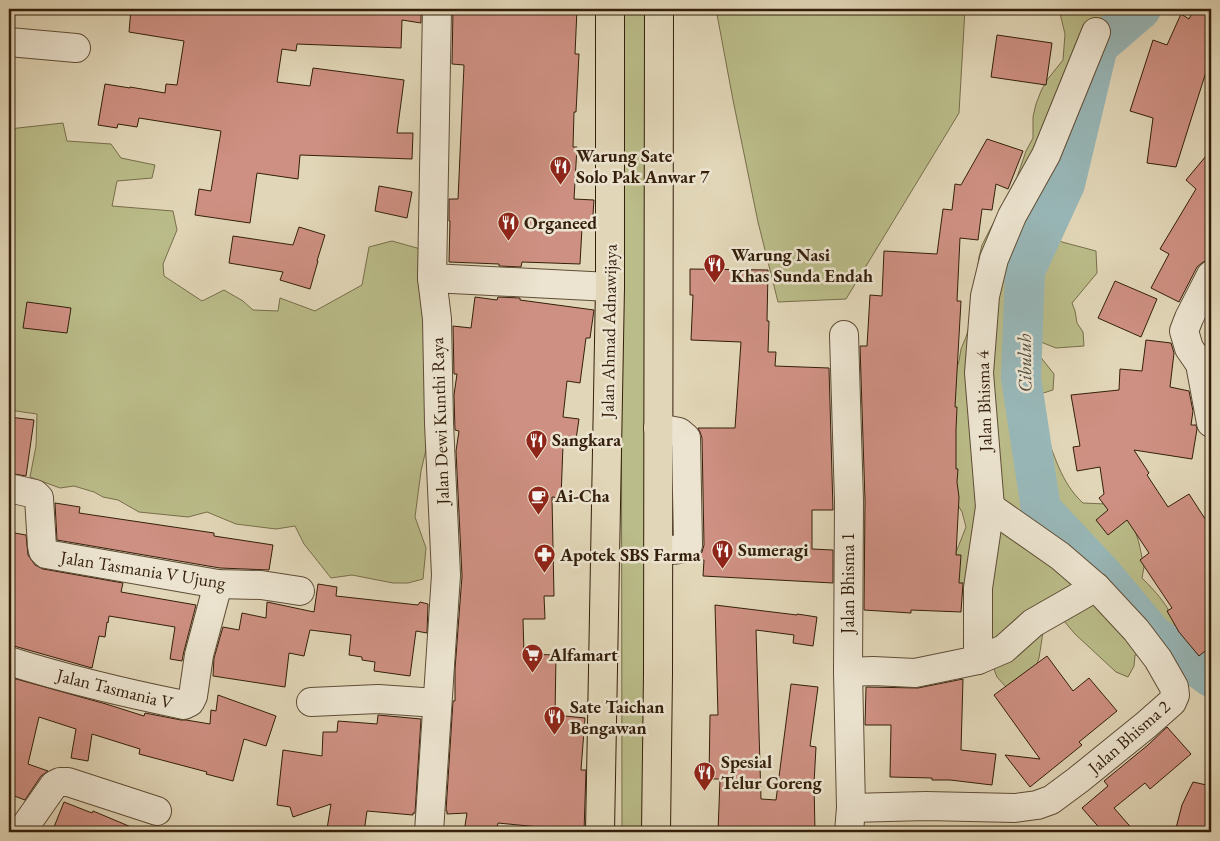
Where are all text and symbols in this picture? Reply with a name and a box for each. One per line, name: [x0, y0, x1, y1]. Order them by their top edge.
place label: Warung Sate Solo Pak Anwar 7: [576, 144, 710, 188]
restaurant icon: Warung Sate Solo Pak Anwar 7: [548, 154, 572, 185]
restaurant icon: Organeed: [496, 211, 520, 242]
place label: Organeed: [524, 211, 597, 234]
street label: Jalan Ahmad Adnawijaya: [595, 243, 622, 420]
place label: Warung Nasi Khas Sunda Endah: [731, 243, 873, 287]
restaurant icon: Warung Nasi Khas Sunda Endah: [703, 253, 727, 284]
water label: Cibuluh: [1011, 333, 1038, 393]
street label: Jalan Dewi Kunthi Raya: [425, 336, 454, 507]
street label: Jalan Bhisma 4: [970, 350, 997, 454]
restaurant icon: Sangkara: [524, 428, 548, 459]
place label: Sangkara: [552, 428, 621, 451]
cafe icon: Ai-Cha: [527, 484, 551, 515]
place label: Ai-Cha: [554, 484, 610, 507]
street label: Jalan Bhisma 1: [836, 532, 859, 636]
restaurant icon: Sumeragi: [710, 538, 734, 569]
place label: Sumeragi: [738, 538, 809, 561]
pharmacy icon: Apotek SBS Farma: [532, 543, 556, 574]
place label: Apotek SBS Farma: [559, 543, 701, 566]
street label: Jalan Tasmania V Ujung: [57, 545, 227, 594]
supermarket icon: Alfamart: [521, 643, 545, 674]
place label: Alfamart: [548, 643, 618, 666]
street label: Jalan Tasmania V: [53, 662, 177, 714]
street label: Jalan Bhisma 2: [1081, 694, 1175, 780]
place label: Sate Taichan Bengawan: [570, 695, 665, 739]
restaurant icon: Sate Taichan Bengawan: [542, 705, 566, 736]
place label: Spesial Telur Goreng: [721, 750, 823, 794]
restaurant icon: Spesial Telur Goreng: [693, 760, 717, 791]

